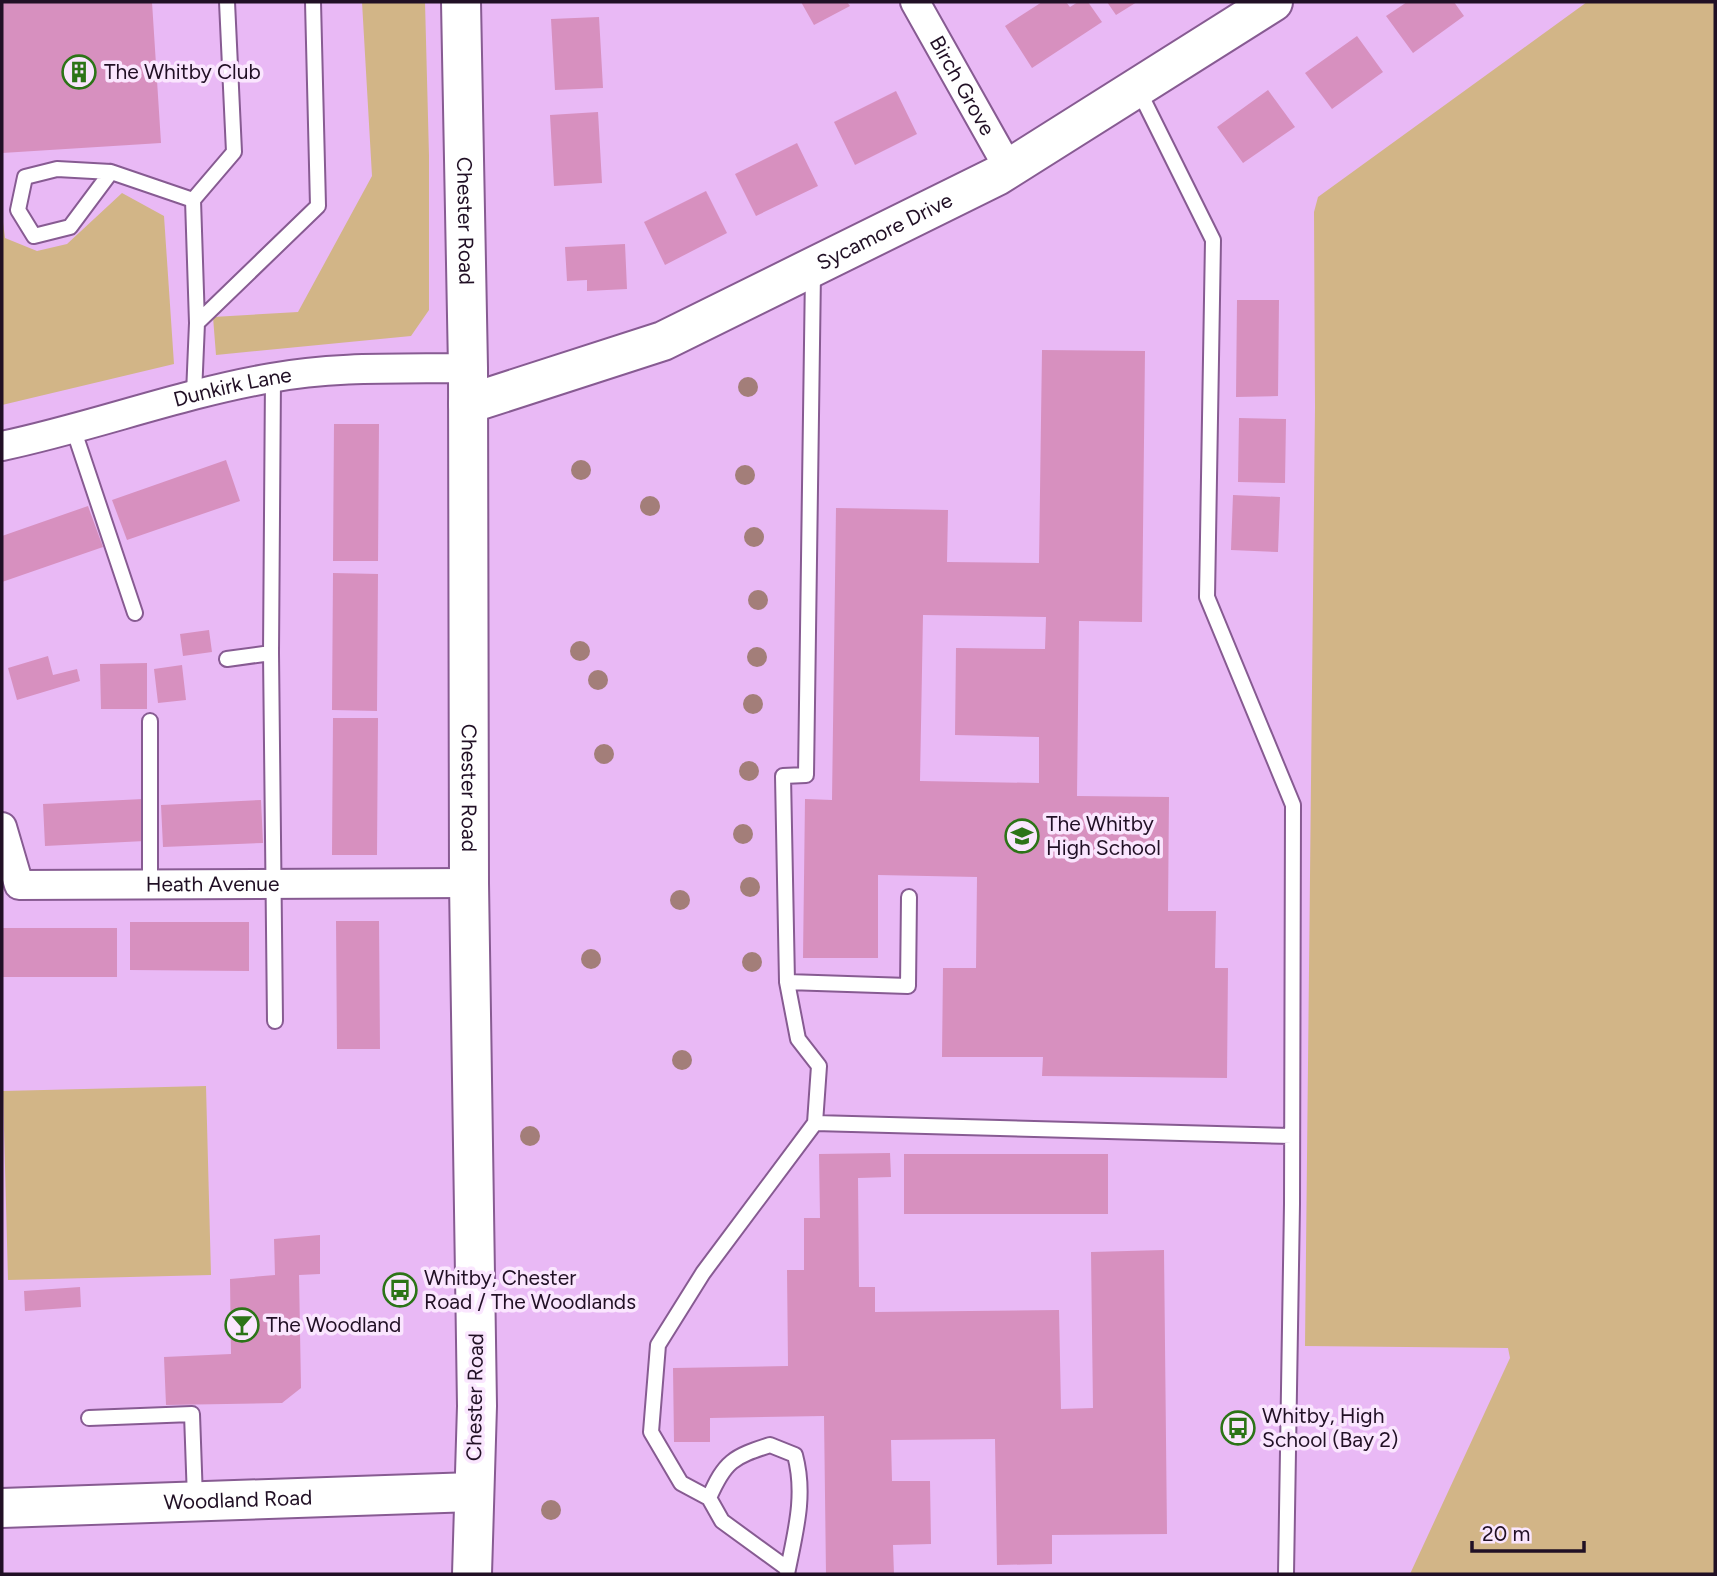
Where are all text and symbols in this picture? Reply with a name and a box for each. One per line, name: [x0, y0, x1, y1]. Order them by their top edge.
street label: Birch Grove: [925, 31, 1000, 140]
building icon: The Whitby Club: [60, 53, 98, 91]
place label: The Whitby Club: [104, 59, 261, 84]
street label: Chester Road: [452, 157, 479, 285]
street label: Sycamore Drive: [812, 187, 956, 275]
street label: Dunkirk Lane: [170, 362, 293, 412]
street label: Chester Road: [457, 724, 482, 852]
place label: The Whitby High School: [1046, 811, 1161, 860]
school or university icon: The Whitby High School: [1003, 817, 1041, 855]
street label: Heath Avenue: [146, 871, 280, 896]
place label: Whitby, Chester Road / The Woodlands: [424, 1265, 636, 1314]
bus stop icon: Whitby, Chester Road / The Woodlands: [381, 1271, 419, 1309]
bar icon: The Woodland: [223, 1306, 261, 1344]
place label: The Woodland: [266, 1312, 401, 1337]
street label: Chester Road: [461, 1333, 488, 1461]
place label: Whitby, High School (Bay 2): [1262, 1403, 1398, 1452]
bus stop icon: Whitby, High School (Bay 2): [1219, 1409, 1257, 1447]
street label: Woodland Road: [163, 1484, 313, 1515]
scale bar: [1472, 1510, 1584, 1554]
text: 20 m: [1482, 1521, 1530, 1546]

